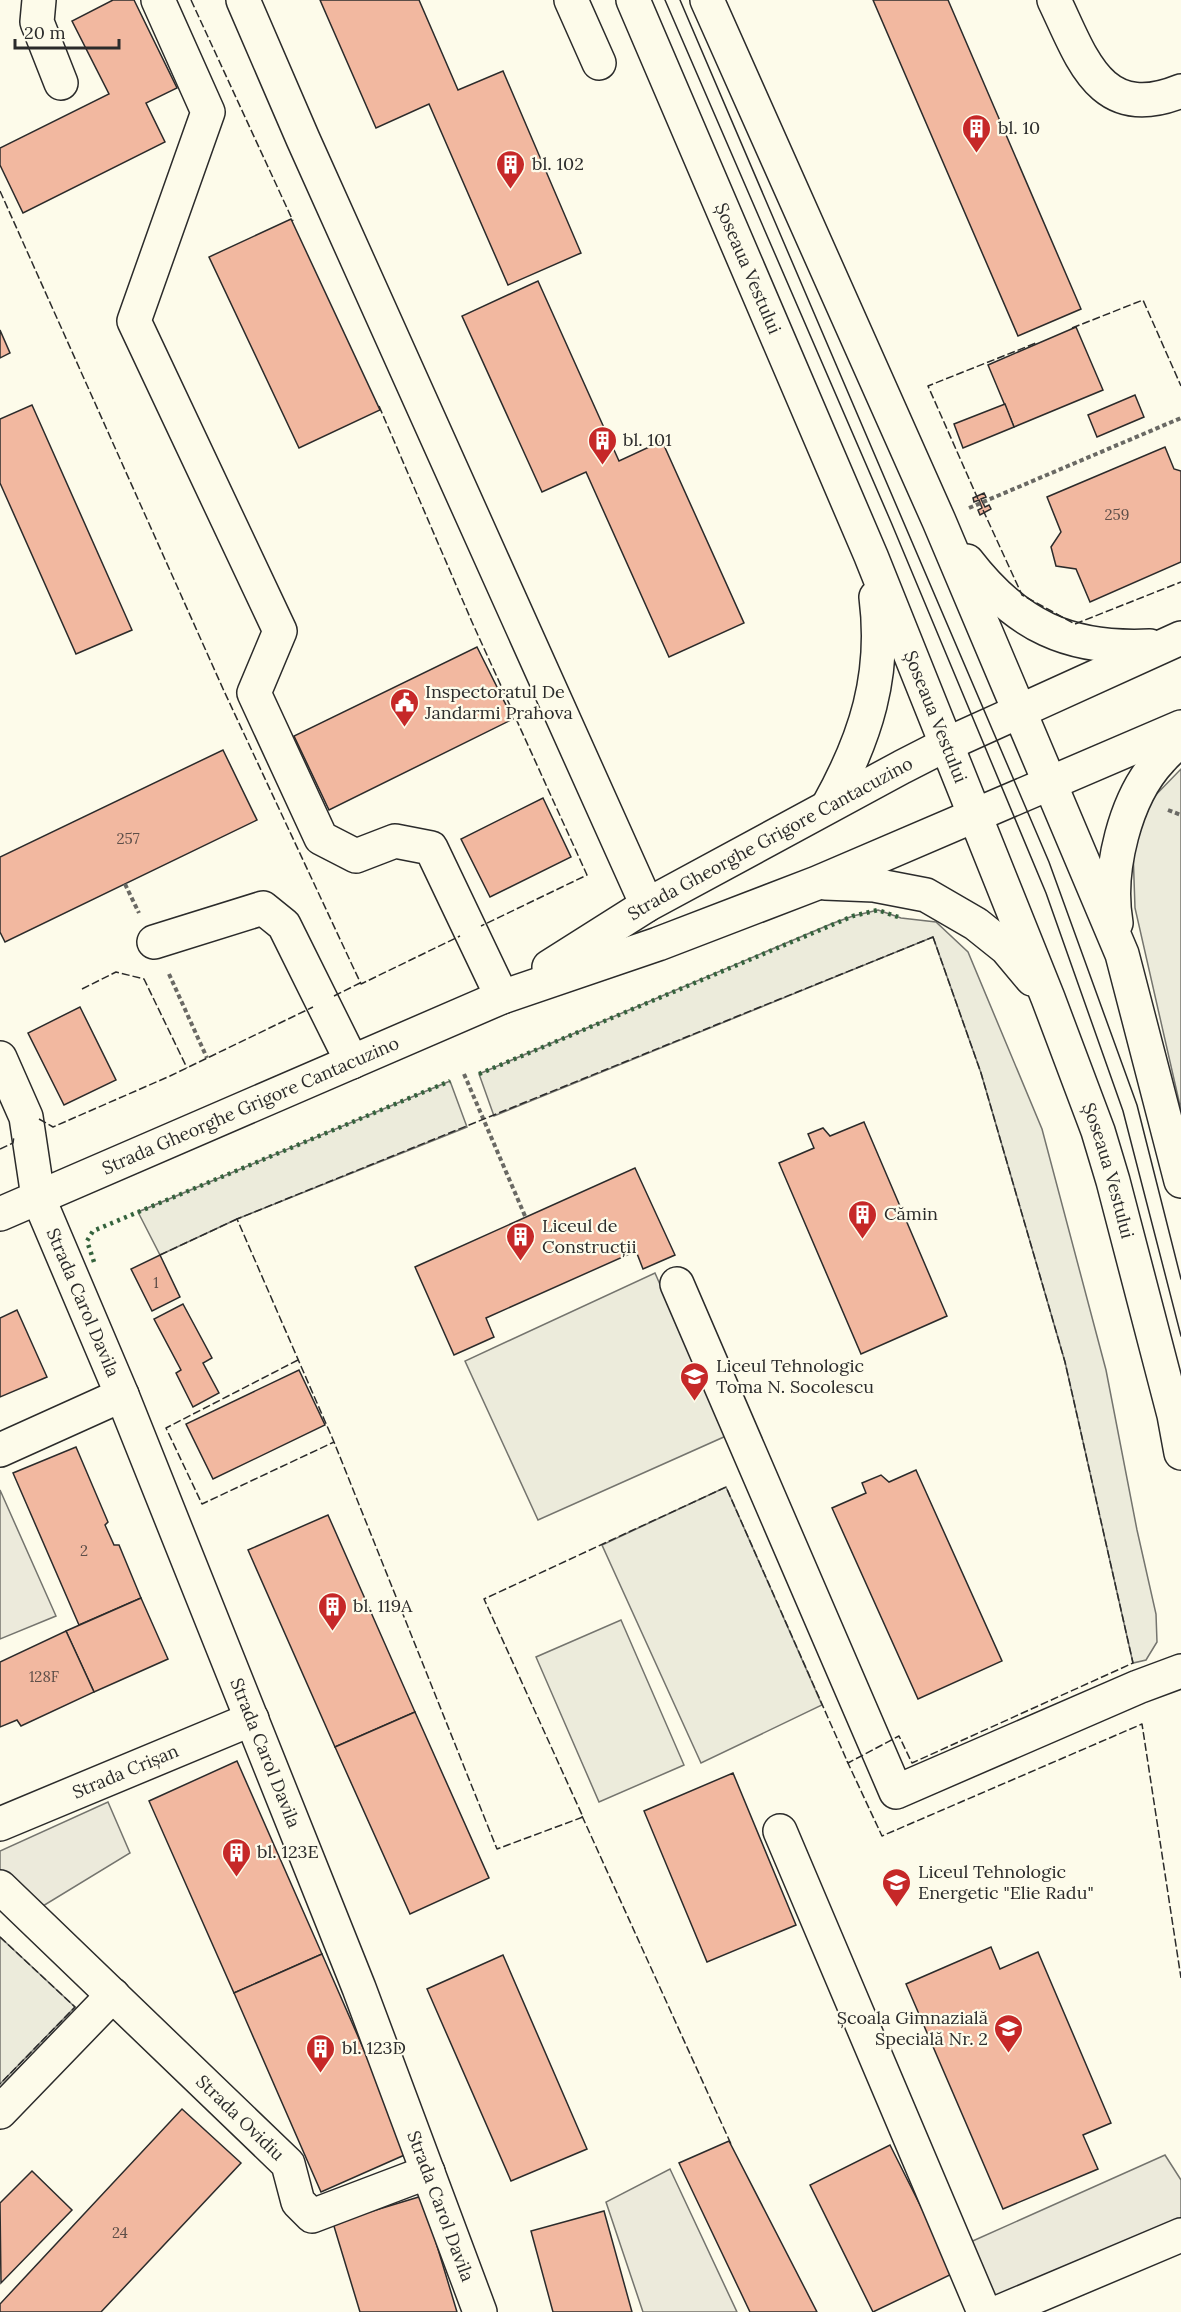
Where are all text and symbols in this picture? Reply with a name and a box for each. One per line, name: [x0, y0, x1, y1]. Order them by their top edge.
scale bar: [15, 12, 118, 50]
text: 20 m: [24, 21, 66, 44]
building icon: bl. 10: [961, 112, 993, 154]
place label: bl. 10: [998, 116, 1040, 139]
building icon: bl. 102: [495, 148, 527, 190]
place label: bl. 102: [532, 152, 584, 175]
street label: Șoseaua Vestului: [710, 199, 787, 337]
building icon: bl. 101: [586, 424, 618, 466]
place label: bl. 101: [623, 428, 672, 451]
house number: 259: [1105, 505, 1129, 524]
street label: Șoseaua Vestului: [899, 647, 973, 786]
place label: Inspectoratul De Jandarmi Prahova: [424, 680, 573, 724]
public building icon: Inspectoratul De Jandarmi Prahova: [388, 686, 420, 728]
street label: Strada Gheorghe Grigore Cantacuzino: [623, 751, 916, 925]
house number: 257: [116, 829, 140, 848]
street label: Strada Gheorghe Grigore Cantacuzino: [98, 1031, 402, 1179]
street label: Șoseaua Vestului: [1077, 1099, 1139, 1241]
building icon: Cămin: [847, 1198, 879, 1240]
place label: Cămin: [884, 1202, 938, 1225]
place label: Liceul de Construcții: [542, 1214, 636, 1258]
building icon: Liceul de Construcții: [505, 1220, 537, 1262]
street label: Strada Carol Davila: [42, 1224, 125, 1380]
house number: 1: [153, 1273, 159, 1292]
place label: Liceul Tehnologic Toma N. Socolescu: [716, 1354, 874, 1398]
school or university icon: Liceul Tehnologic Toma N. Socolescu: [679, 1360, 711, 1402]
house number: 2: [80, 1541, 88, 1560]
building icon: bl. 119A: [316, 1590, 348, 1632]
place label: bl. 119A: [353, 1594, 413, 1617]
house number: 128F: [29, 1667, 59, 1686]
street label: Strada Carol Davila: [225, 1675, 306, 1831]
street label: Strada Crișan: [69, 1739, 182, 1804]
building icon: bl. 123E: [220, 1836, 252, 1878]
place label: bl. 123E: [257, 1840, 319, 1863]
place label: Liceul Tehnologic Energetic "Elie Radu": [918, 1860, 1094, 1904]
school or university icon: Liceul Tehnologic Energetic "Elie Radu": [881, 1866, 913, 1908]
place label: Școala Gimnazială Specială Nr. 2: [837, 2006, 988, 2050]
school or university icon: Școala Gimnazială Specială Nr. 2: [993, 2012, 1025, 2054]
building icon: bl. 123D: [305, 2032, 337, 2074]
place label: bl. 123D: [342, 2036, 406, 2059]
street label: Strada Ovidiu: [191, 2070, 290, 2165]
street label: Strada Carol Davila: [402, 2127, 480, 2285]
house number: 24: [112, 2223, 128, 2242]

